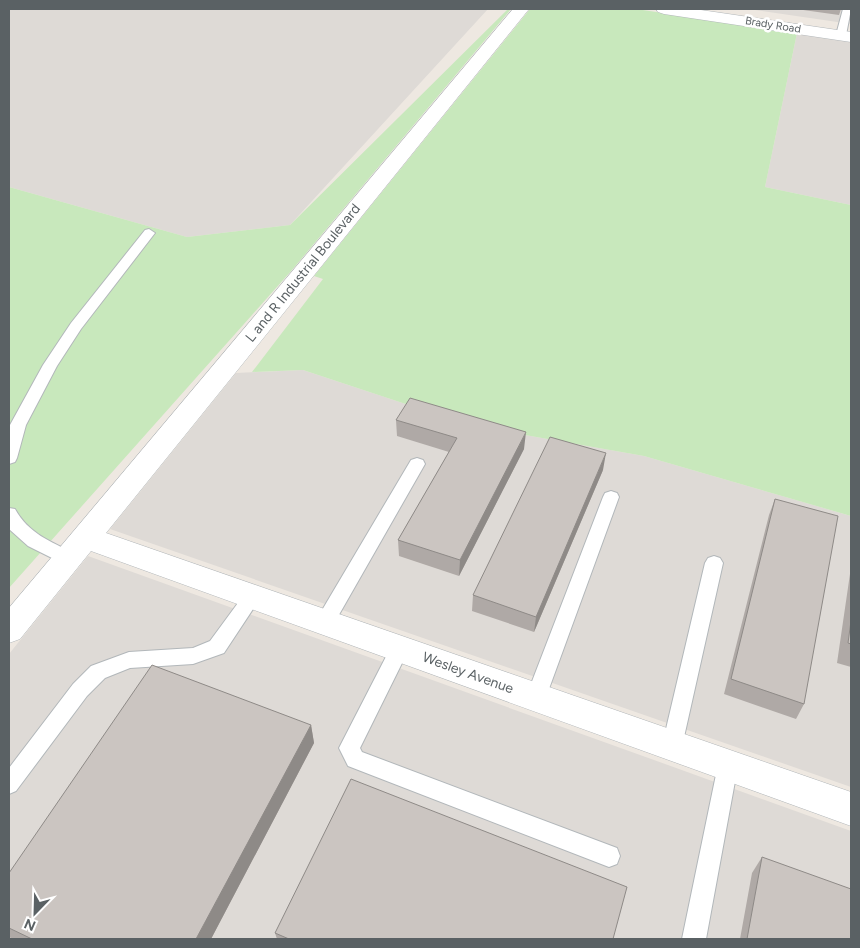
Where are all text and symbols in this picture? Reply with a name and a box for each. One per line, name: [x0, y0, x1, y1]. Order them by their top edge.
street label: Brady Road: [744, 14, 802, 36]
street label: L and R Industrial Boulevard: [242, 200, 364, 346]
street label: Wesley Avenue: [420, 649, 516, 697]
north arrow: [10, 888, 60, 938]
text: N: [22, 915, 38, 934]

